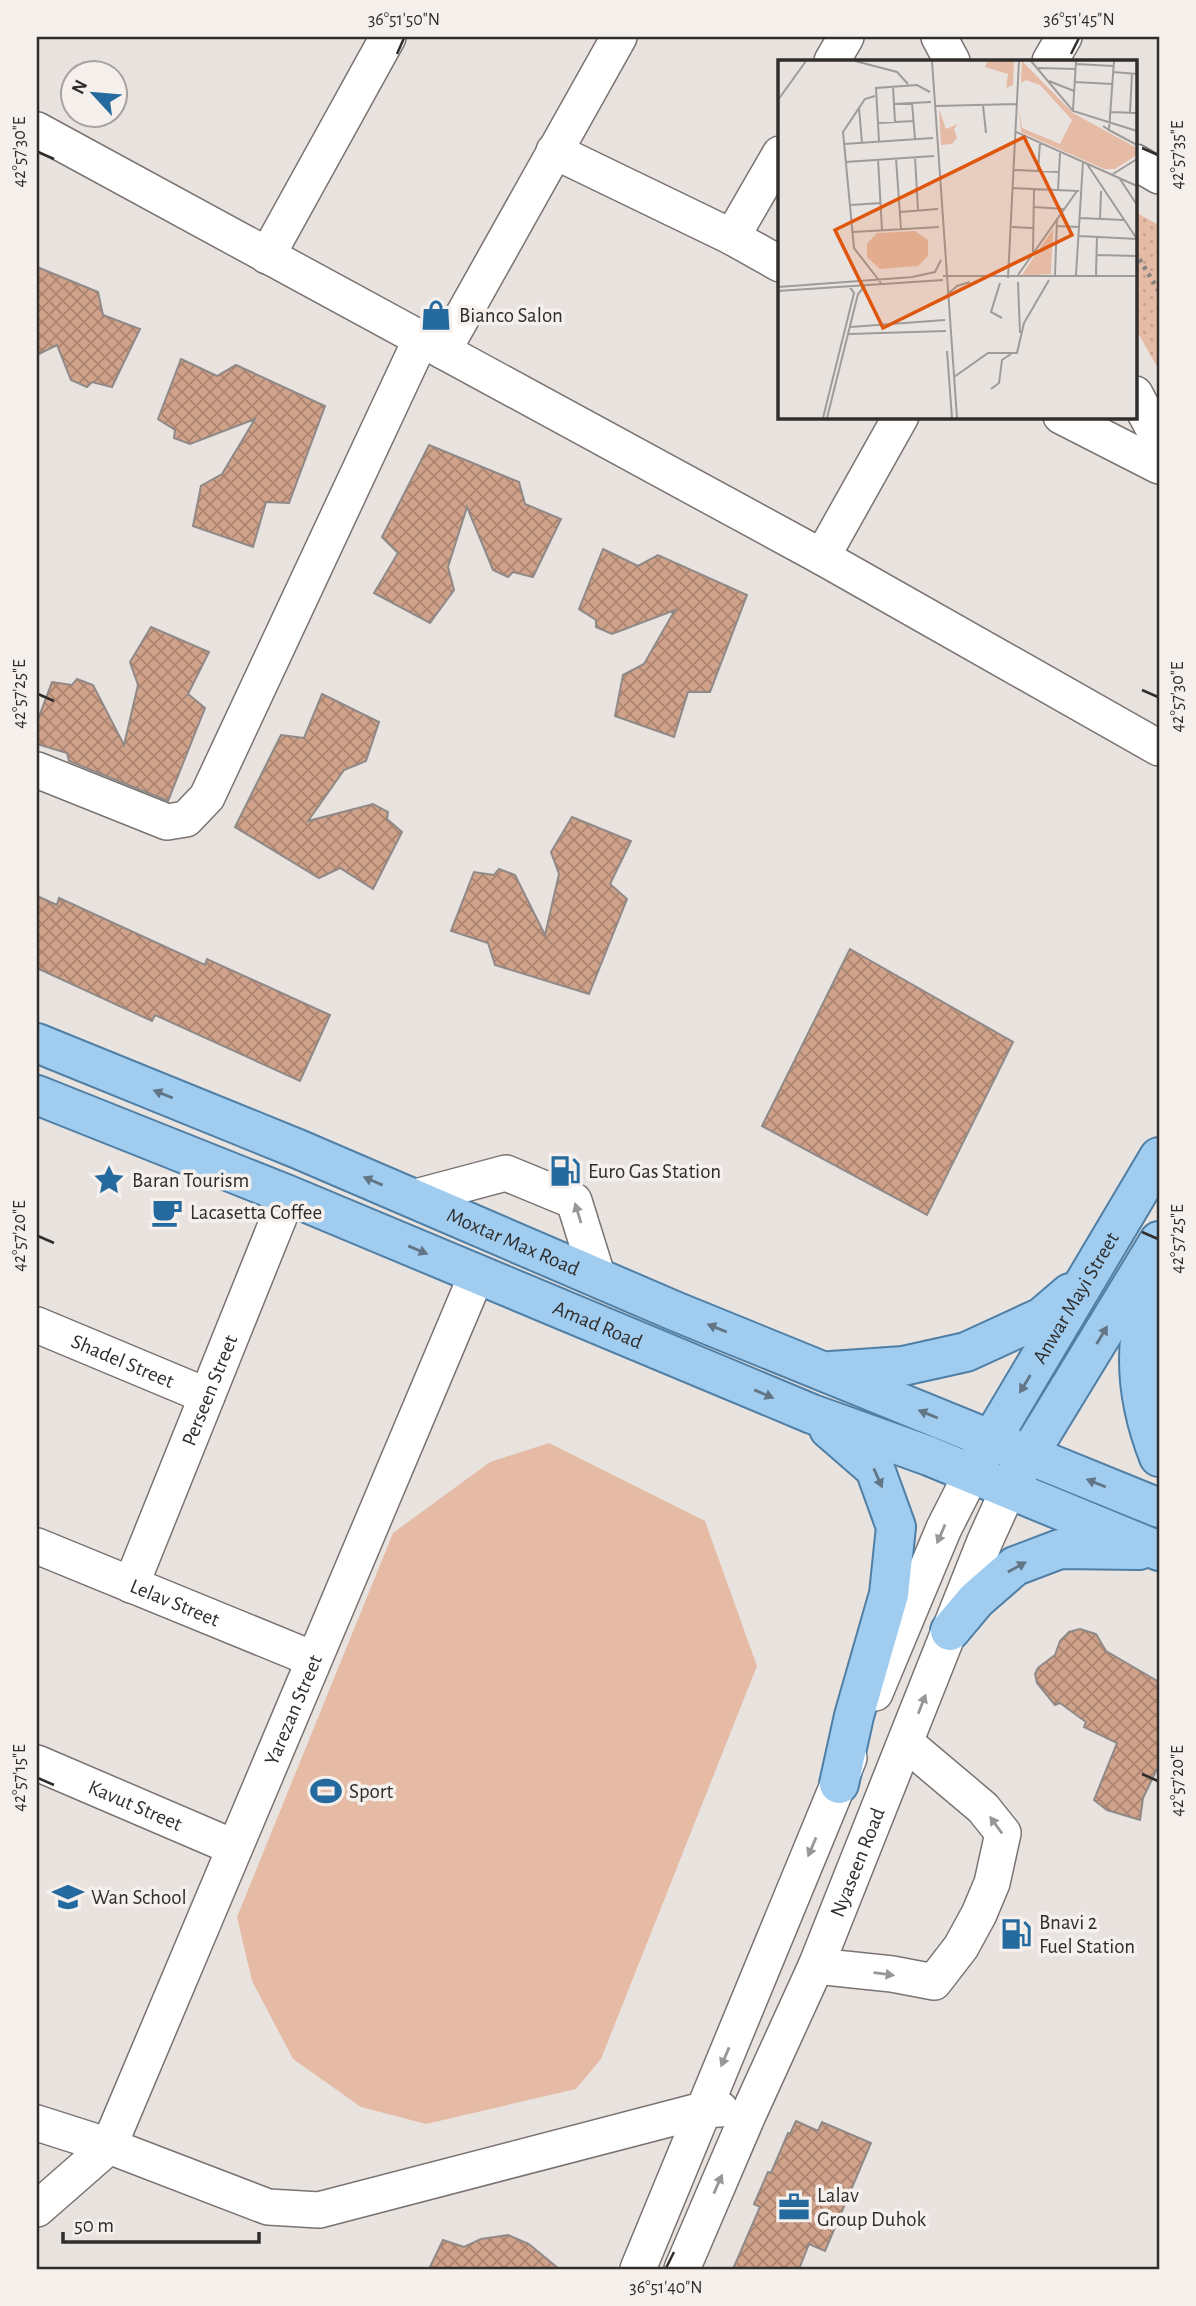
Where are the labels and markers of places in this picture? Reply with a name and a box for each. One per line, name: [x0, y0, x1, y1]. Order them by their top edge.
shop icon: Bianco Salon: [419, 298, 453, 332]
place label: Bianco Salon: [459, 305, 563, 326]
fuel station icon: Euro Gas Station: [548, 1154, 582, 1188]
place label: Euro Gas Station: [588, 1161, 721, 1182]
place icon: Baran Tourism: [92, 1163, 126, 1197]
place label: Baran Tourism: [132, 1170, 249, 1191]
cafe icon: Lacasetta Coffee: [150, 1195, 184, 1229]
place label: Lacasetta Coffee: [190, 1202, 322, 1223]
sports icon: Sport: [309, 1774, 343, 1808]
place label: Sport: [349, 1781, 393, 1802]
school or university icon: Wan School: [51, 1880, 85, 1914]
place label: Wan School: [91, 1887, 187, 1908]
place label: Bnavi 2 Fuel Station: [1039, 1912, 1135, 1957]
fuel station icon: Bnavi 2 Fuel Station: [999, 1917, 1033, 1951]
place label: Lalav Group Duhok: [817, 2185, 927, 2230]
office icon: Lalav Group Duhok: [777, 2190, 811, 2224]

